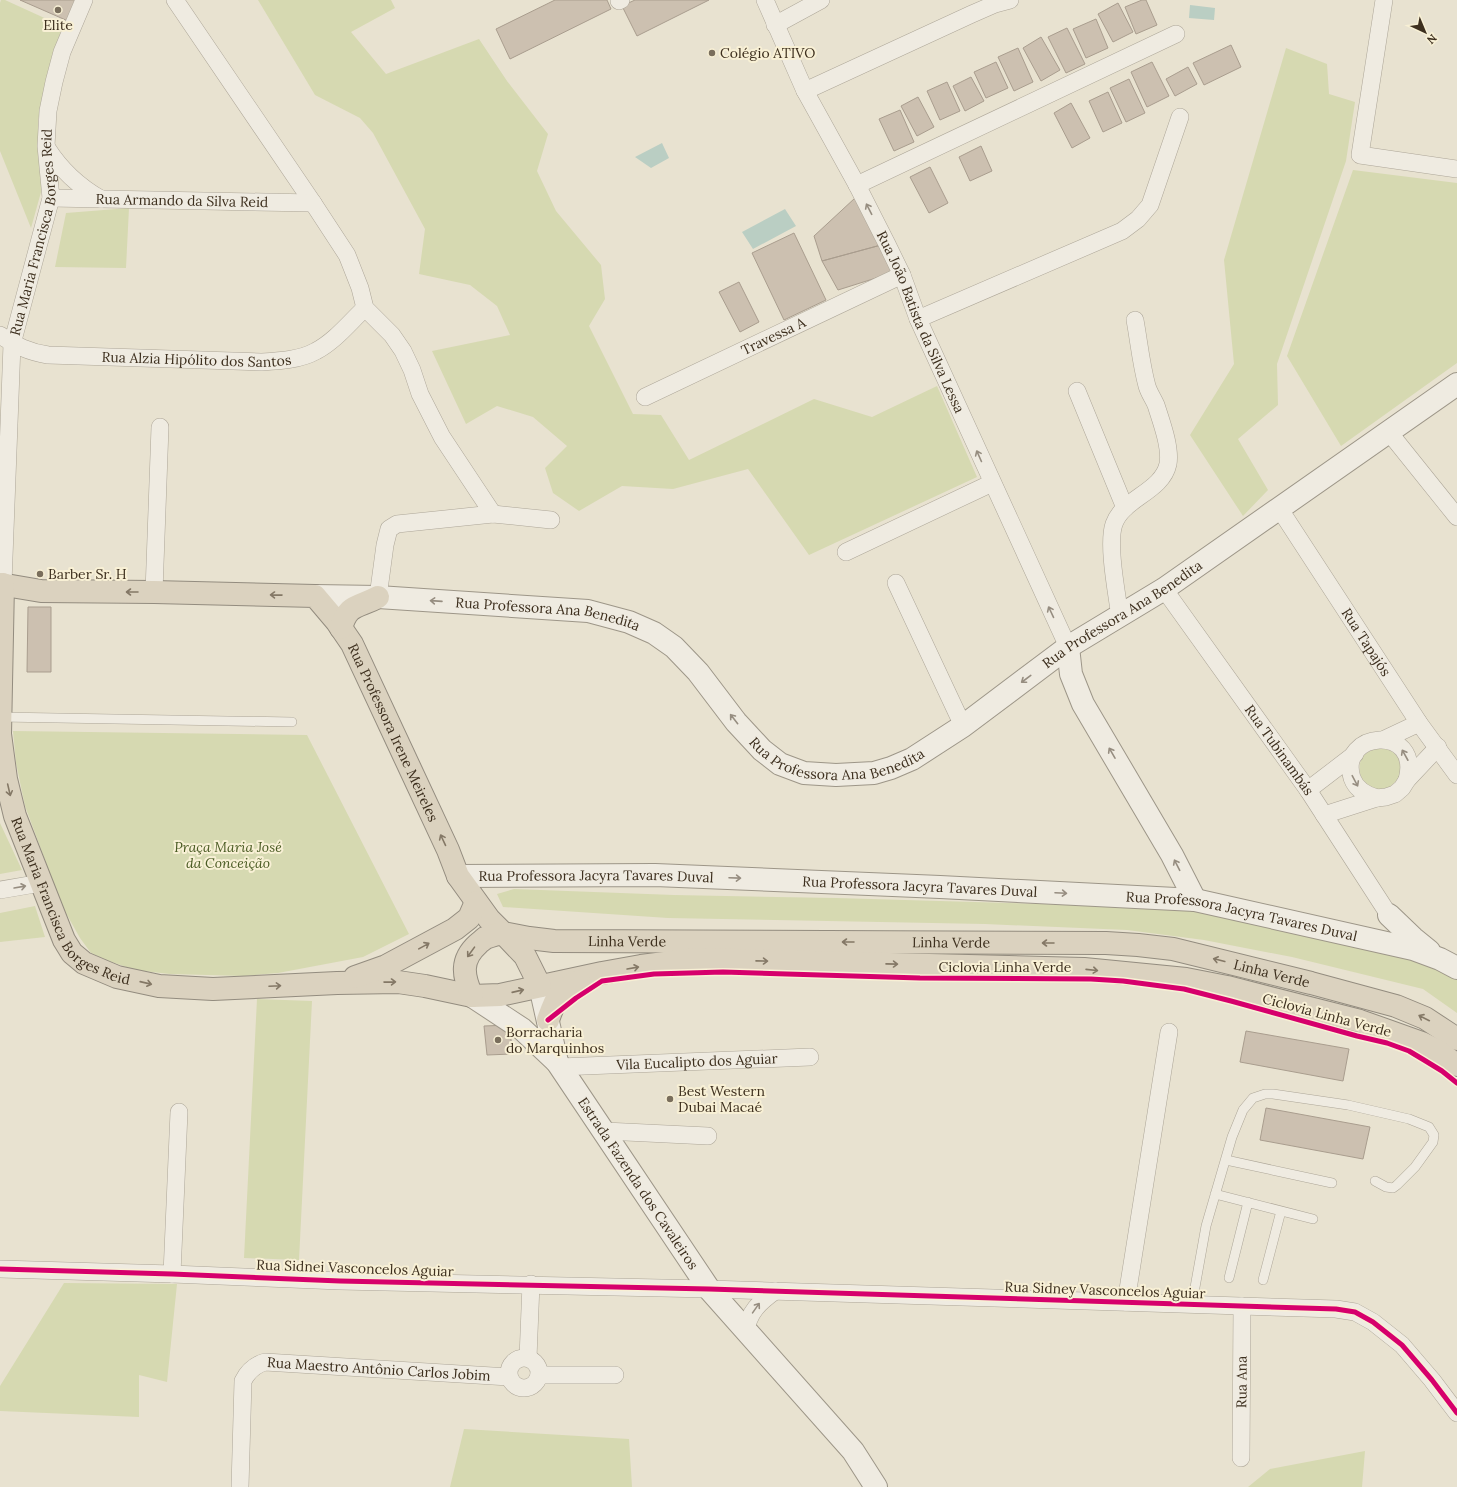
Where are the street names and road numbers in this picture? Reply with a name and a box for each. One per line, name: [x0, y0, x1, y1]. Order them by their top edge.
street label: Rua Maria Francisca Borges Reid: [6, 128, 60, 338]
street label: Rua Armando da Silva Reid: [95, 190, 269, 211]
street label: Rua João Batista da Silva Lessa: [873, 228, 969, 416]
street label: Travessa A: [738, 313, 809, 359]
street label: Rua Alzia Hipólito dos Santos: [101, 348, 292, 371]
street label: Rua Professora Ana Benedita: [1039, 556, 1206, 672]
street label: Rua Professora Ana Benedita: [455, 593, 643, 635]
street label: Rua Tapajós: [1338, 605, 1395, 680]
street label: Rua Professora Irene Meireles: [344, 641, 443, 825]
street label: Rua Tubinambás: [1241, 701, 1318, 799]
street label: Rua Professora Ana Benedita: [744, 726, 932, 756]
street label: Rua Maria Francisca Borges Reid: [7, 814, 132, 989]
street label: Rua Professora Jacyra Tavares Duval: [478, 866, 714, 886]
street label: Rua Professora Jacyra Tavares Duval: [802, 872, 1038, 901]
street label: Rua Professora Jacyra Tavares Duval: [1125, 887, 1359, 945]
street label: Linha Verde: [588, 932, 667, 950]
street label: Linha Verde: [912, 933, 991, 952]
street label: Linha Verde: [1232, 955, 1312, 992]
street label: Ciclovia Linha Verde: [939, 958, 1072, 976]
street label: Ciclovia Linha Verde: [1260, 989, 1394, 1041]
street label: Vila Eucalipto dos Aguiar: [615, 1049, 778, 1074]
street label: Estrada Fazenda dos Cavaleiros: [574, 1094, 702, 1273]
street label: Rua Sidnei Vasconcelos Aguiar: [256, 1256, 454, 1280]
street label: Rua Sidney Vasconcelos Aguiar: [1004, 1277, 1206, 1303]
street label: Rua Maestro Antônio Carlos Jobim: [267, 1353, 492, 1385]
street label: Rua Ana: [1232, 1356, 1251, 1408]

